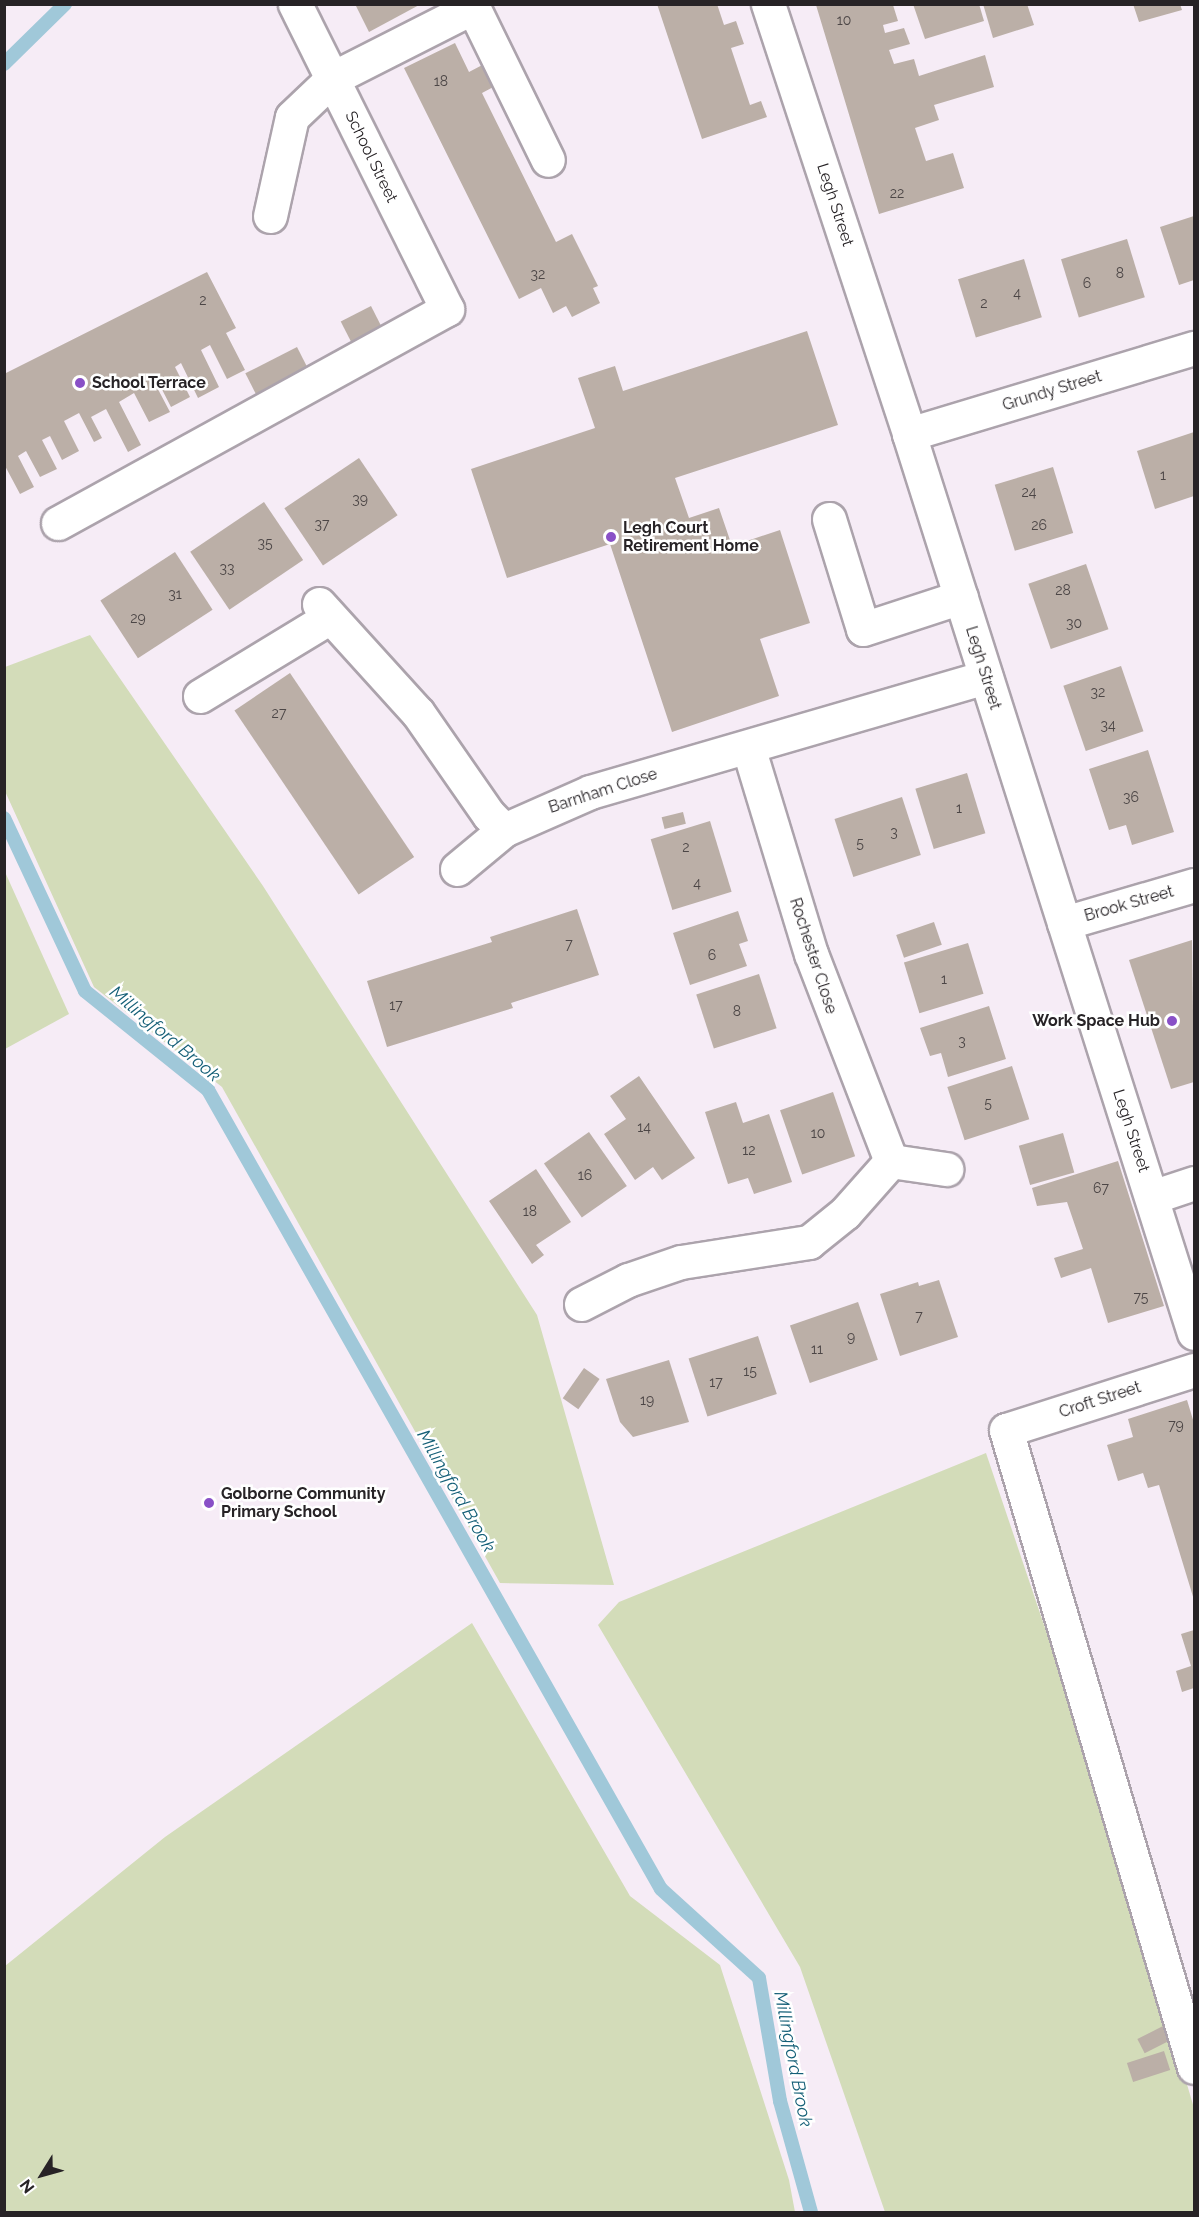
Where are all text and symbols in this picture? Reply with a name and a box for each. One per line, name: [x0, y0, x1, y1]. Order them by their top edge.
house number: 10: [837, 12, 851, 28]
house number: 18: [434, 73, 448, 89]
street label: School Street: [341, 108, 401, 206]
street label: Legh Street: [813, 161, 857, 249]
house number: 22: [890, 185, 904, 201]
house number: 8: [1116, 265, 1124, 281]
house number: 32: [531, 266, 545, 282]
house number: 6: [1083, 275, 1091, 291]
house number: 4: [1013, 285, 1021, 301]
house number: 2: [199, 292, 207, 308]
house number: 2: [980, 295, 988, 311]
street label: Grundy Street: [1000, 367, 1104, 415]
place label: School Terrace: [92, 373, 207, 393]
marker: School Terrace: [73, 376, 87, 390]
house number: 1: [1160, 467, 1166, 483]
house number: 24: [1022, 484, 1036, 500]
house number: 39: [352, 491, 368, 507]
house number: 37: [315, 516, 329, 532]
house number: 26: [1031, 517, 1047, 533]
place label: Legh Court Retirement Home: [623, 518, 759, 556]
marker: Legh Court Retirement Home: [604, 530, 618, 544]
house number: 35: [257, 535, 273, 551]
house number: 33: [220, 560, 234, 576]
house number: 28: [1055, 582, 1071, 598]
house number: 31: [168, 586, 182, 602]
house number: 29: [130, 610, 146, 626]
house number: 30: [1066, 615, 1082, 631]
street label: Legh Street: [961, 624, 1005, 712]
house number: 32: [1091, 684, 1105, 700]
house number: 27: [272, 705, 286, 721]
house number: 34: [1100, 717, 1116, 733]
street label: Barnham Close: [546, 764, 660, 818]
house number: 36: [1123, 789, 1139, 805]
house number: 1: [956, 800, 962, 816]
house number: 3: [890, 824, 898, 840]
house number: 5: [856, 835, 864, 851]
house number: 2: [682, 839, 690, 855]
house number: 4: [693, 875, 701, 891]
street label: Brook Street: [1082, 882, 1176, 926]
street label: Rochester Close: [785, 895, 841, 1017]
house number: 7: [565, 936, 573, 952]
house number: 6: [708, 947, 716, 963]
house number: 1: [941, 971, 947, 987]
water label: Millingford Brook: [105, 981, 225, 1087]
house number: 17: [389, 997, 403, 1013]
house number: 8: [733, 1003, 741, 1019]
place label: Work Space Hub: [1032, 1011, 1160, 1031]
marker: Work Space Hub: [1165, 1014, 1179, 1028]
house number: 3: [958, 1033, 966, 1049]
street label: Legh Street: [1109, 1087, 1153, 1175]
house number: 5: [984, 1095, 992, 1111]
house number: 14: [637, 1119, 651, 1135]
house number: 10: [811, 1125, 825, 1141]
house number: 12: [742, 1142, 756, 1158]
house number: 16: [578, 1167, 592, 1183]
house number: 67: [1093, 1180, 1109, 1196]
house number: 18: [523, 1203, 537, 1219]
house number: 75: [1134, 1289, 1148, 1305]
house number: 7: [915, 1308, 923, 1324]
house number: 9: [847, 1329, 855, 1345]
house number: 11: [811, 1341, 823, 1357]
house number: 15: [743, 1363, 757, 1379]
house number: 17: [709, 1374, 723, 1390]
street label: Croft Street: [1057, 1378, 1143, 1422]
house number: 19: [640, 1392, 654, 1408]
house number: 79: [1168, 1417, 1184, 1433]
water label: Millingford Brook: [412, 1426, 500, 1556]
place label: Golborne Community Primary School: [221, 1484, 385, 1522]
marker: Golborne Community Primary School: [202, 1496, 216, 1510]
water label: Millingford Brook: [769, 1989, 817, 2129]
north arrow: [12, 2145, 72, 2205]
text: N: [16, 2176, 38, 2197]

